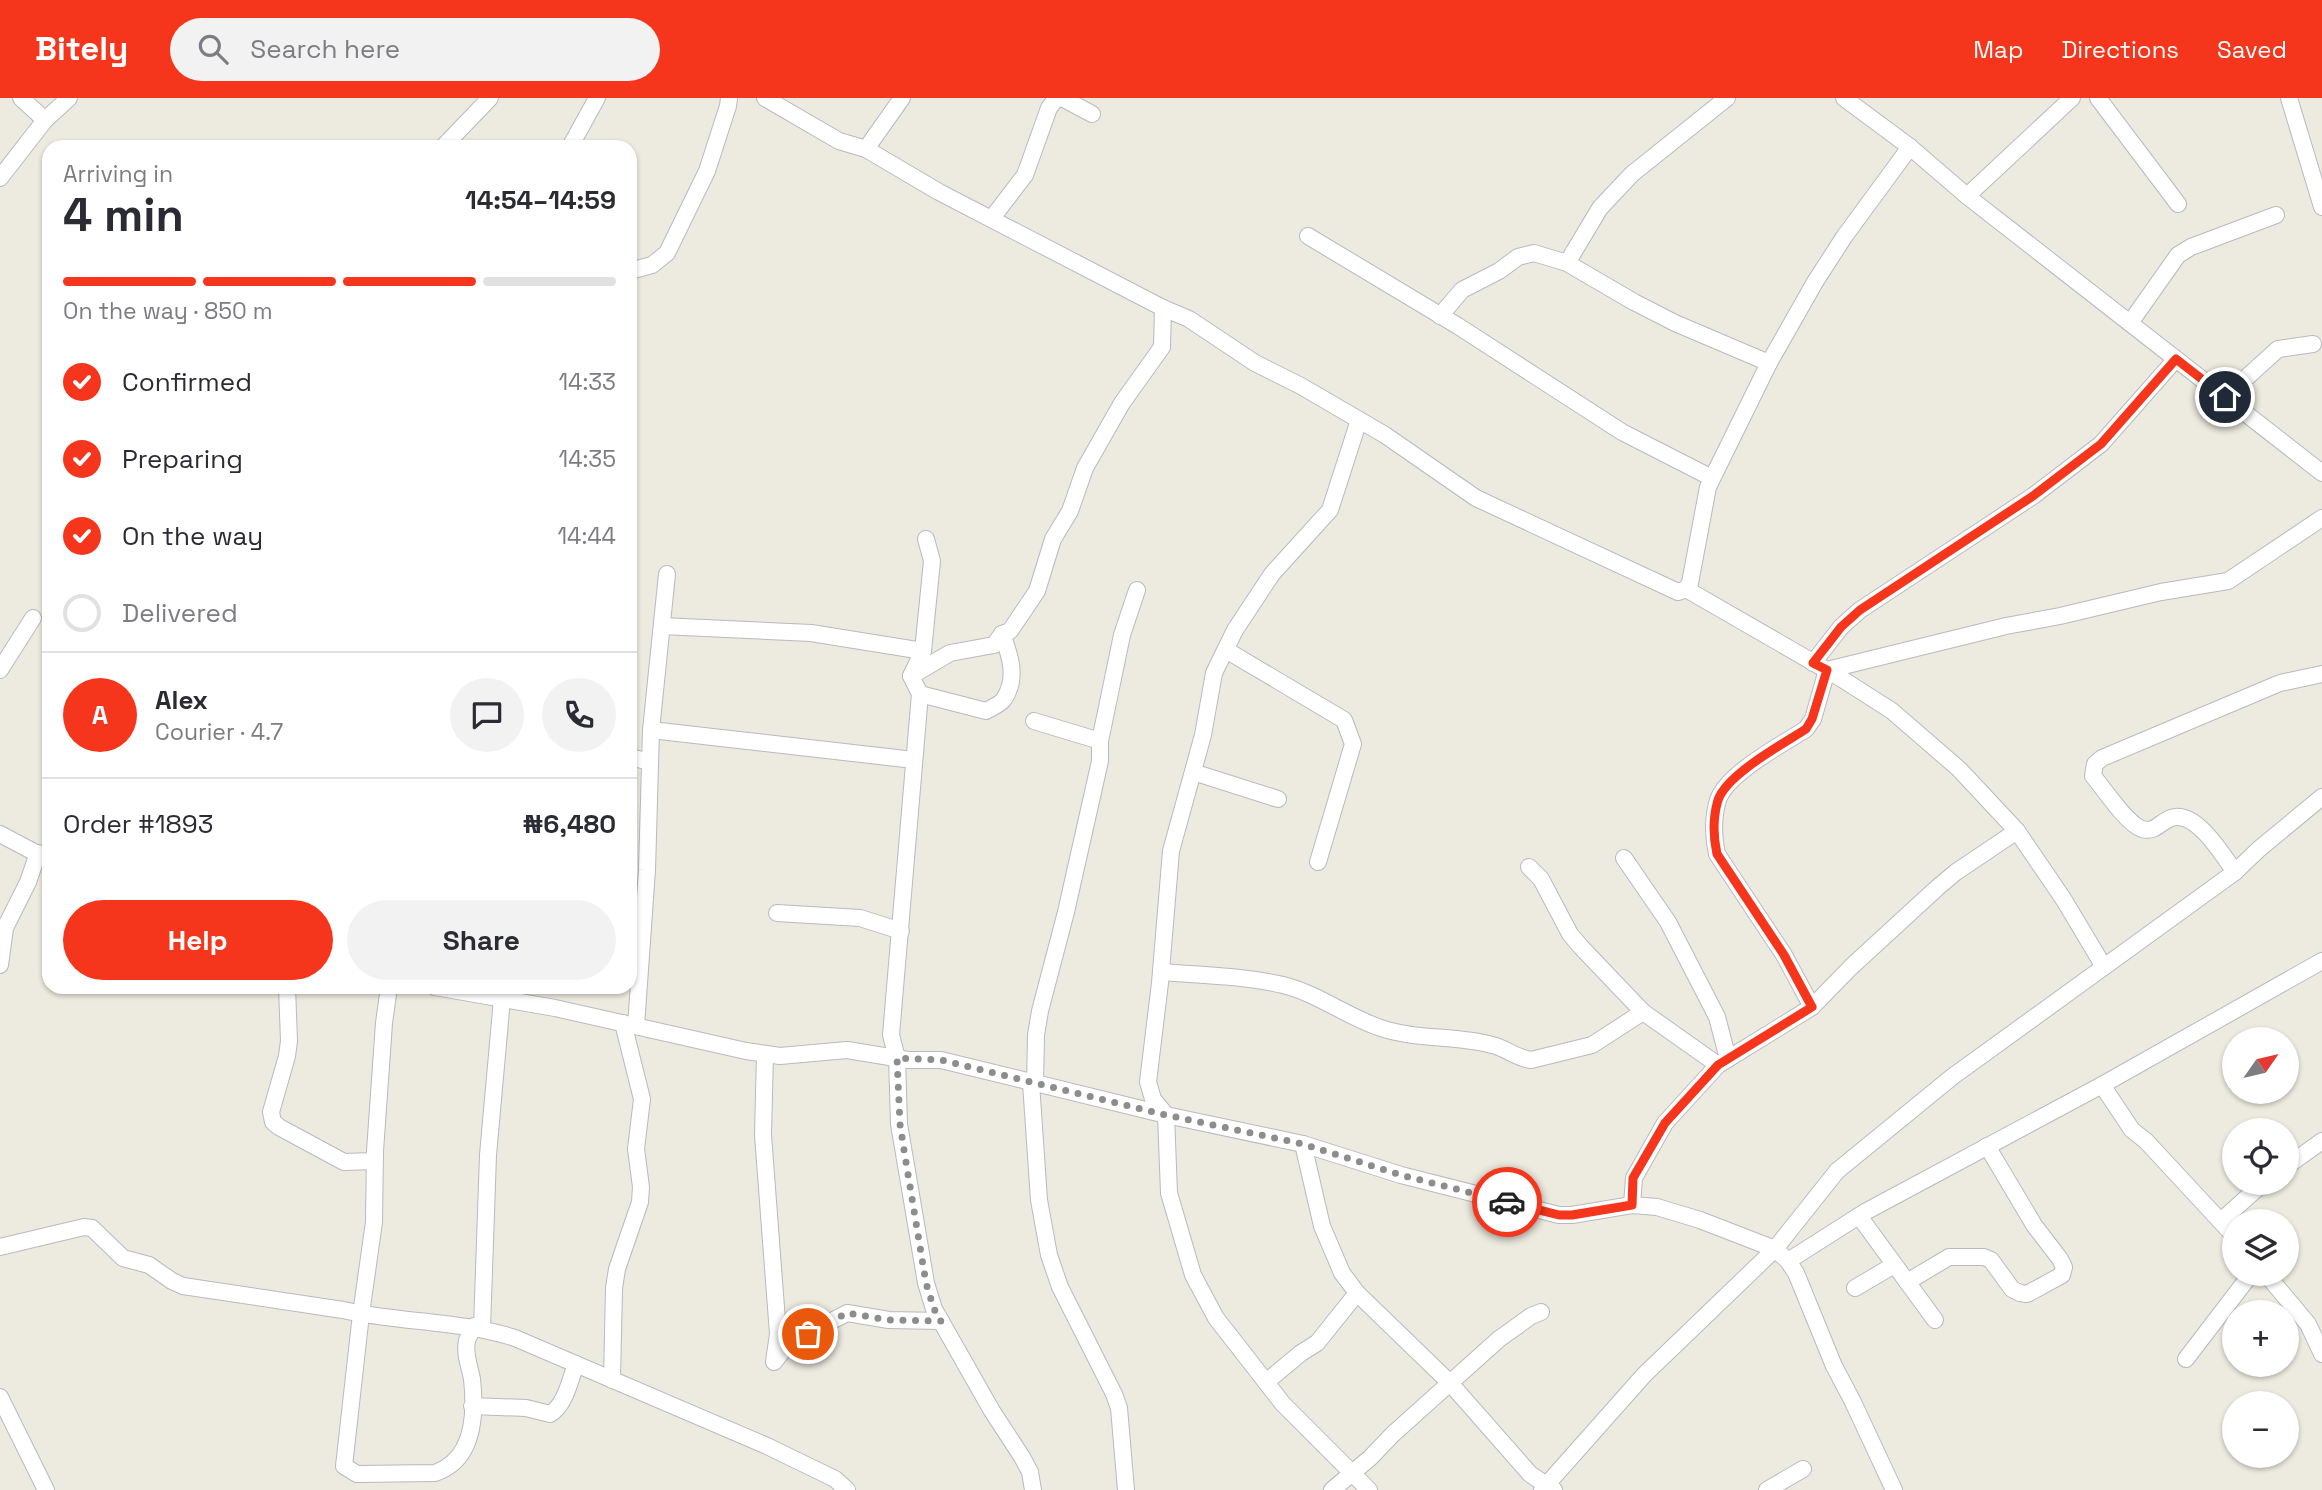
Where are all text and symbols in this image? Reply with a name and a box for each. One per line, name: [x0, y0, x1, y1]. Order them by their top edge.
search box: [170, 18, 660, 81]
text: Bitely: [35, 28, 128, 70]
icon: search: [194, 30, 232, 68]
text: Search here: [250, 32, 400, 66]
text: Map: [1973, 34, 2023, 65]
text: Directions: [2061, 34, 2179, 65]
text: Saved: [2217, 34, 2287, 65]
text: Arriving in: [63, 159, 173, 189]
text: 14:54–14:59: [465, 183, 616, 217]
text: 4 min: [63, 186, 184, 244]
text: On the way · 850 m: [63, 296, 273, 326]
icon: check: [63, 363, 101, 401]
text: Confirmed: [122, 365, 252, 399]
text: 14:33: [558, 367, 616, 397]
pin: [2195, 367, 2255, 427]
icon: home: [2206, 378, 2244, 416]
icon: check: [63, 440, 101, 478]
text: Preparing: [122, 442, 243, 476]
text: 14:35: [559, 444, 616, 474]
icon: check: [63, 517, 101, 555]
text: On the way: [122, 519, 263, 553]
text: 14:44: [557, 521, 616, 551]
text: Delivered: [122, 596, 238, 630]
button: chat: [450, 678, 524, 752]
button: phone: [542, 678, 616, 752]
text: Alex: [155, 683, 208, 717]
text: A: [92, 698, 108, 732]
text: Courier · 4.7: [155, 717, 283, 747]
text: Order #1893: [63, 807, 213, 841]
text: ₦6,480: [522, 807, 616, 841]
button: Help: [63, 900, 333, 980]
button: Share: [347, 900, 616, 980]
north arrow: [2222, 1027, 2300, 1104]
map controls: [2222, 1027, 2299, 1468]
button: locate: [2222, 1118, 2299, 1195]
courier: [1472, 1167, 1542, 1237]
icon: car: [1488, 1183, 1526, 1221]
button: layers: [2222, 1209, 2299, 1286]
button: +: [2222, 1300, 2299, 1377]
pin: [778, 1304, 838, 1364]
icon: bag: [789, 1315, 827, 1353]
button: −: [2222, 1391, 2299, 1468]

